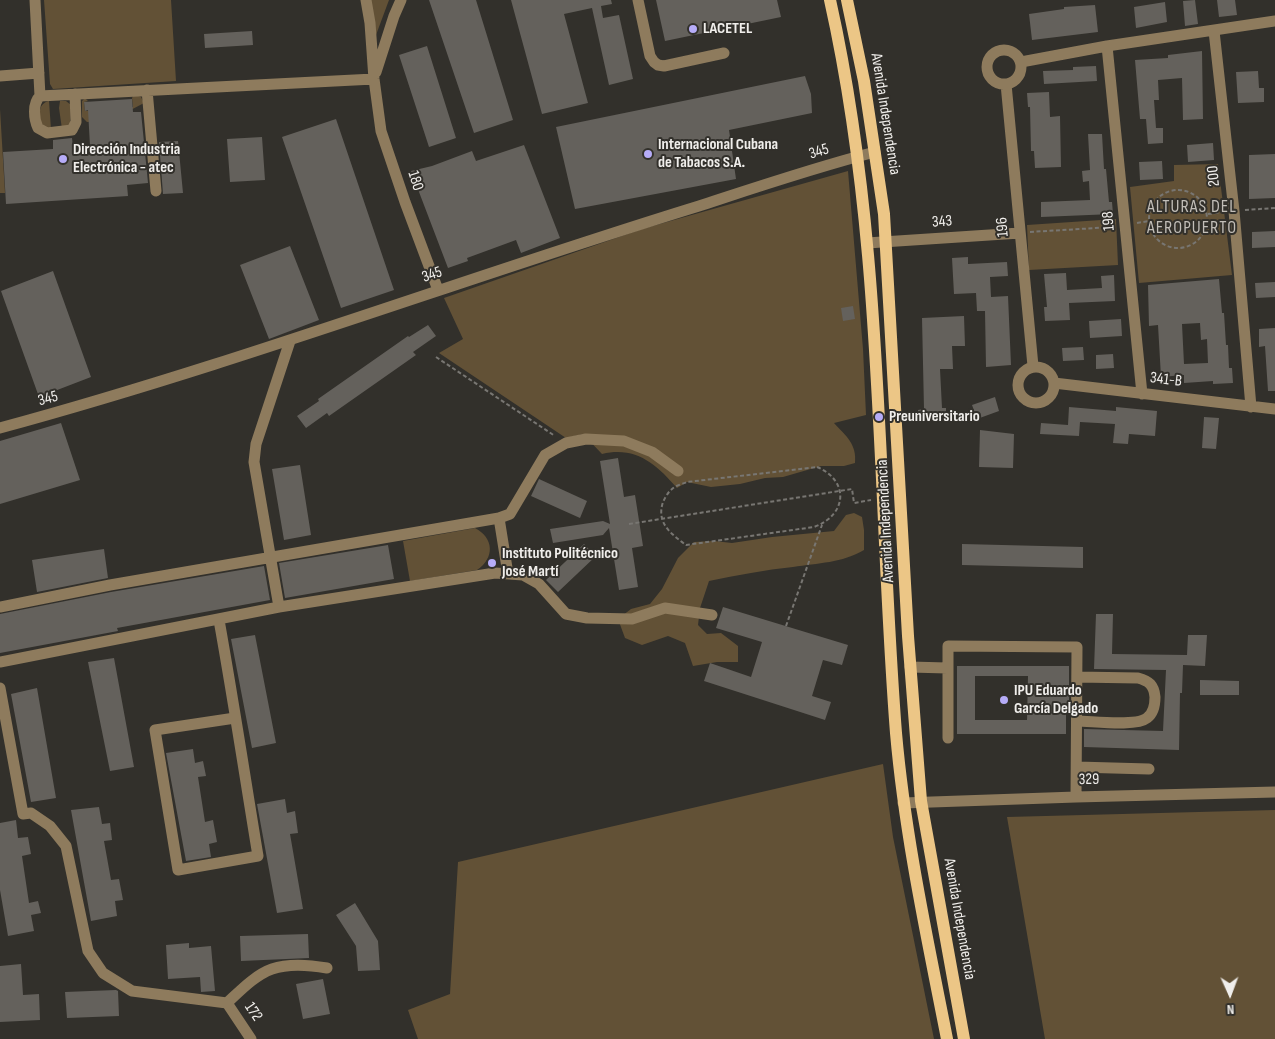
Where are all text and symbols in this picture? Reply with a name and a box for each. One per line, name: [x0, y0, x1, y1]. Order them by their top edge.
place label: LACETEL: [703, 19, 752, 39]
marker: LACETEL: [687, 23, 699, 35]
street label: Avenida Independencia: [866, 52, 904, 176]
place label: Internacional Cubana de Tabacos S.A.: [658, 135, 778, 173]
place label: Dirección Industria Electrónica - atec: [73, 140, 180, 178]
street label: 345: [807, 140, 831, 164]
marker: Internacional Cubana de Tabacos S.A.: [642, 148, 654, 160]
marker: Dirección Industria Electrónica - atec: [57, 153, 69, 165]
street label: 200: [1203, 165, 1225, 187]
street label: 180: [403, 169, 427, 193]
district label: ALTURAS DEL AEROPUERTO: [1146, 196, 1238, 238]
street label: 198: [1099, 211, 1119, 231]
street label: 343: [931, 212, 953, 232]
street label: 196: [993, 216, 1013, 238]
street label: 345: [419, 263, 445, 287]
street label: 341-B: [1149, 369, 1183, 391]
street label: 345: [36, 387, 60, 411]
place label: Preuniversitario: [889, 407, 980, 427]
marker: Preuniversitario: [873, 411, 885, 423]
street label: Avenida Independencia: [873, 459, 899, 583]
place label: Instituto Politécnico José Martí: [502, 544, 618, 582]
marker: Instituto Politécnico José Martí: [486, 557, 498, 569]
place label: IPU Eduardo García Delgado: [1014, 681, 1098, 719]
marker: IPU Eduardo García Delgado: [998, 694, 1010, 706]
street label: 329: [1079, 770, 1099, 790]
street label: Avenida Independencia: [939, 857, 979, 981]
north arrow: [1205, 969, 1255, 1019]
street label: 172: [240, 999, 266, 1025]
text: N: [1227, 1001, 1235, 1018]

